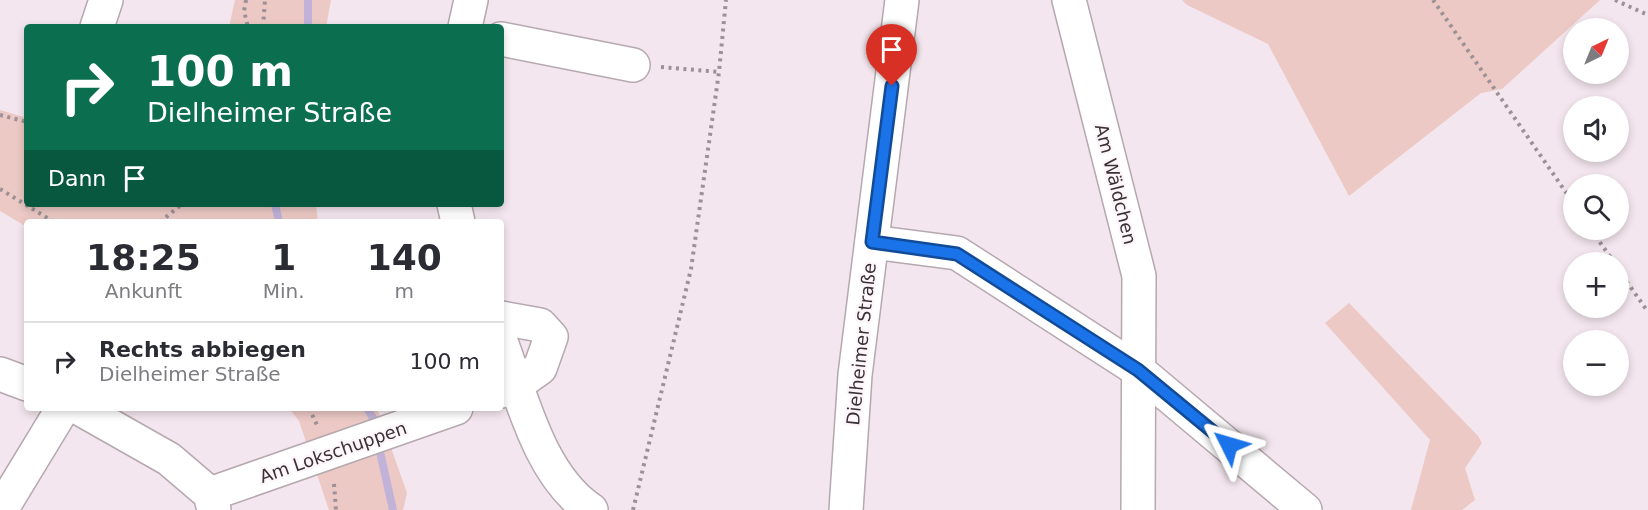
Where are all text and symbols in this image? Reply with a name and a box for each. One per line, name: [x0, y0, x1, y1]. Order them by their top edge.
north arrow: [1563, 18, 1629, 84]
map controls: [1563, 18, 1629, 396]
pin: [866, 24, 917, 86]
icon: arrive: [875, 33, 908, 66]
text: 100 m: [147, 47, 293, 96]
icon: right: [48, 48, 126, 126]
button: sound: [1563, 96, 1629, 162]
text: Dielheimer Straße: [147, 97, 392, 128]
street label: Am Wäldchen: [1091, 122, 1141, 246]
icon: arrive: [118, 162, 151, 195]
text: Dann: [48, 166, 106, 191]
button: search: [1563, 174, 1629, 240]
text: 18:25: [86, 237, 201, 278]
text: 1: [271, 237, 296, 278]
text: 140: [367, 237, 442, 278]
button: +: [1563, 252, 1629, 318]
street label: Dielheimer Straße: [842, 262, 880, 426]
text: Ankunft: [105, 279, 182, 303]
text: Min.: [263, 279, 305, 303]
text: m: [395, 279, 414, 303]
button: −: [1563, 330, 1629, 396]
text: Rechts abbiegen: [99, 337, 306, 362]
icon: right: [48, 345, 81, 378]
text: 100 m: [410, 349, 480, 374]
text: Dielheimer Straße: [99, 362, 281, 386]
position arrow: [1197, 413, 1261, 477]
street label: Am Lokschuppen: [257, 417, 409, 487]

